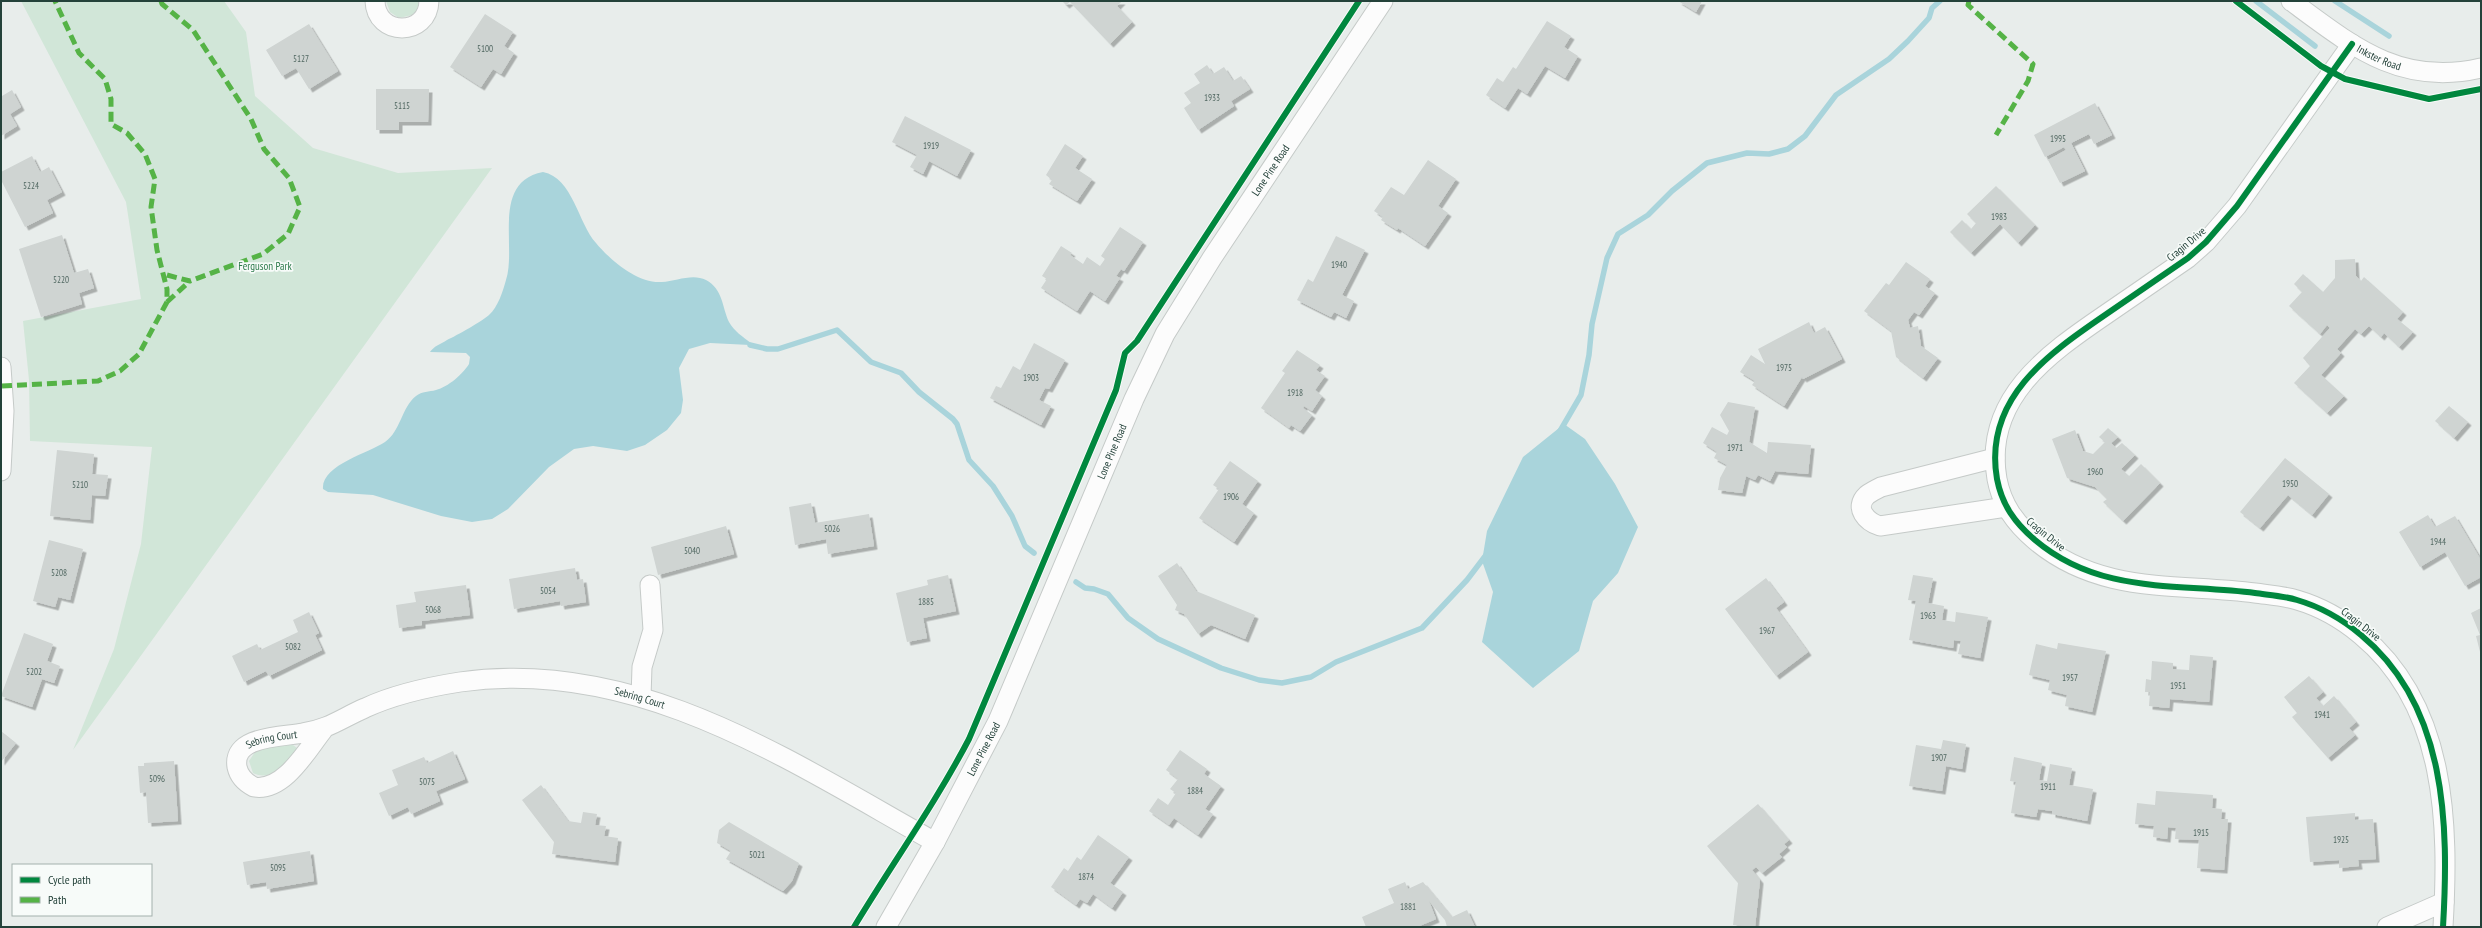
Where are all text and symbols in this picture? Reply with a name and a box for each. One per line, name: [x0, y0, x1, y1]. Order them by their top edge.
street label: Inkster Road: [2354, 42, 2403, 73]
house number: 5100: [477, 43, 493, 54]
house number: 5127: [293, 53, 309, 64]
house number: 1933: [1204, 92, 1220, 103]
house number: 5115: [394, 100, 410, 111]
house number: 1995: [2050, 133, 2066, 144]
house number: 1919: [923, 140, 939, 151]
street label: Lone Pine Road: [1248, 142, 1293, 198]
house number: 5224: [23, 180, 39, 191]
house number: 1983: [1991, 211, 2007, 222]
street label: Cragin Drive: [2164, 223, 2209, 264]
park label: Ferguson Park: [238, 259, 293, 273]
house number: 1940: [1331, 259, 1347, 270]
house number: 5220: [53, 274, 69, 285]
house number: 1975: [1776, 362, 1792, 373]
house number: 1903: [1023, 372, 1039, 383]
house number: 1918: [1287, 387, 1303, 398]
street label: Lone Pine Road: [1094, 422, 1130, 481]
house number: 1971: [1727, 442, 1743, 453]
house number: 1960: [2087, 466, 2103, 477]
house number: 1950: [2282, 478, 2298, 489]
house number: 5210: [72, 479, 88, 490]
house number: 1906: [1223, 491, 1239, 502]
street label: Cragin Drive: [2023, 514, 2069, 554]
house number: 5026: [824, 523, 840, 534]
house number: 1944: [2430, 536, 2446, 547]
house number: 5040: [684, 545, 700, 556]
house number: 5208: [51, 567, 67, 578]
house number: 5054: [540, 585, 556, 596]
house number: 1885: [918, 596, 934, 607]
house number: 5068: [425, 604, 441, 615]
street label: Cragin Drive: [2338, 604, 2384, 644]
house number: 1963: [1920, 610, 1936, 621]
house number: 1967: [1759, 625, 1775, 636]
house number: 5082: [285, 641, 301, 652]
house number: 5202: [26, 666, 42, 677]
house number: 1957: [2062, 672, 2078, 683]
house number: 1951: [2170, 680, 2186, 691]
street label: Sebring Court: [613, 684, 667, 712]
house number: 1941: [2314, 709, 2330, 720]
street label: Lone Pine Road: [964, 720, 1003, 778]
street label: Sebring Court: [243, 727, 298, 752]
house number: 1907: [1931, 752, 1947, 763]
house number: 5096: [149, 773, 165, 784]
house number: 5075: [419, 776, 435, 787]
house number: 1911: [2040, 781, 2056, 792]
house number: 1884: [1187, 785, 1203, 796]
house number: 1915: [2193, 827, 2209, 838]
house number: 1925: [2333, 834, 2349, 845]
house number: 5021: [749, 849, 765, 860]
house number: 5095: [270, 862, 286, 873]
legend: [12, 864, 152, 916]
house number: 1874: [1078, 871, 1094, 882]
text: Cycle path: [48, 872, 91, 887]
text: Path: [48, 892, 66, 907]
house number: 1881: [1400, 901, 1416, 912]

